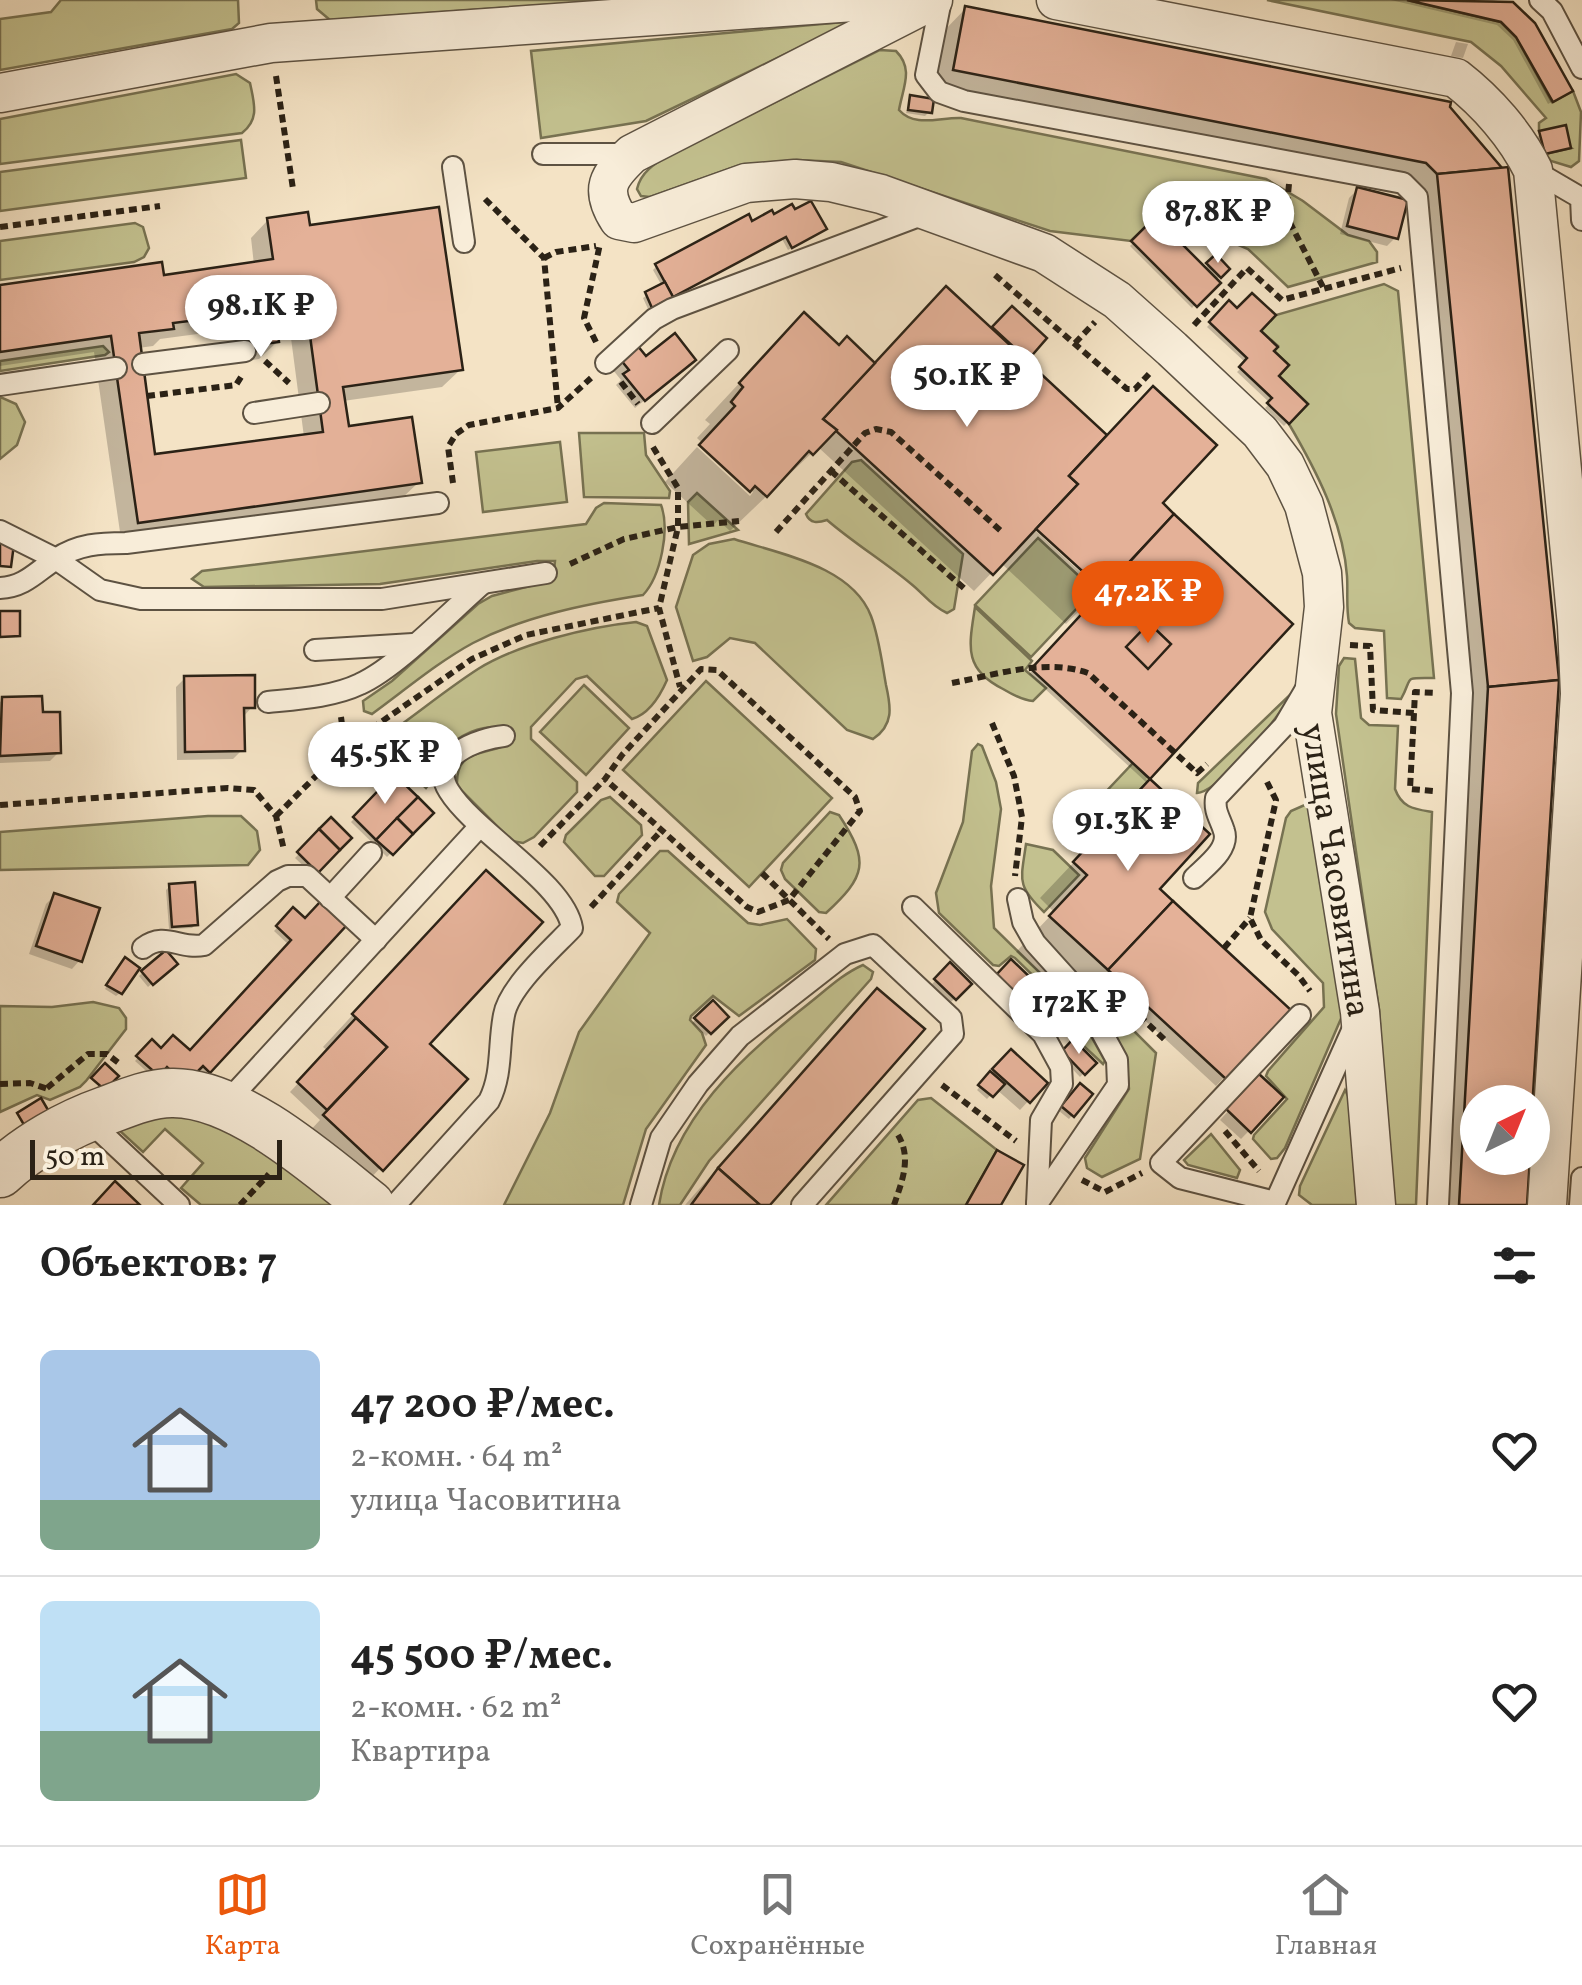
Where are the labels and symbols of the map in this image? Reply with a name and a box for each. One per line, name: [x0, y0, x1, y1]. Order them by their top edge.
pin: 87.8K ₽: [1126, 181, 1310, 266]
pin: 98.1K ₽: [169, 275, 353, 360]
pin: 50.1K ₽: [875, 345, 1059, 430]
pin: 47.2K ₽: [1056, 561, 1240, 646]
street label: улица Часовитина: [1287, 720, 1381, 1021]
pin: 45.5K ₽: [293, 722, 477, 807]
pin: 91.3K ₽: [1036, 789, 1220, 874]
pin: 172K ₽: [998, 972, 1160, 1057]
north arrow: [1460, 1085, 1550, 1175]
scale bar: [30, 1135, 282, 1180]

